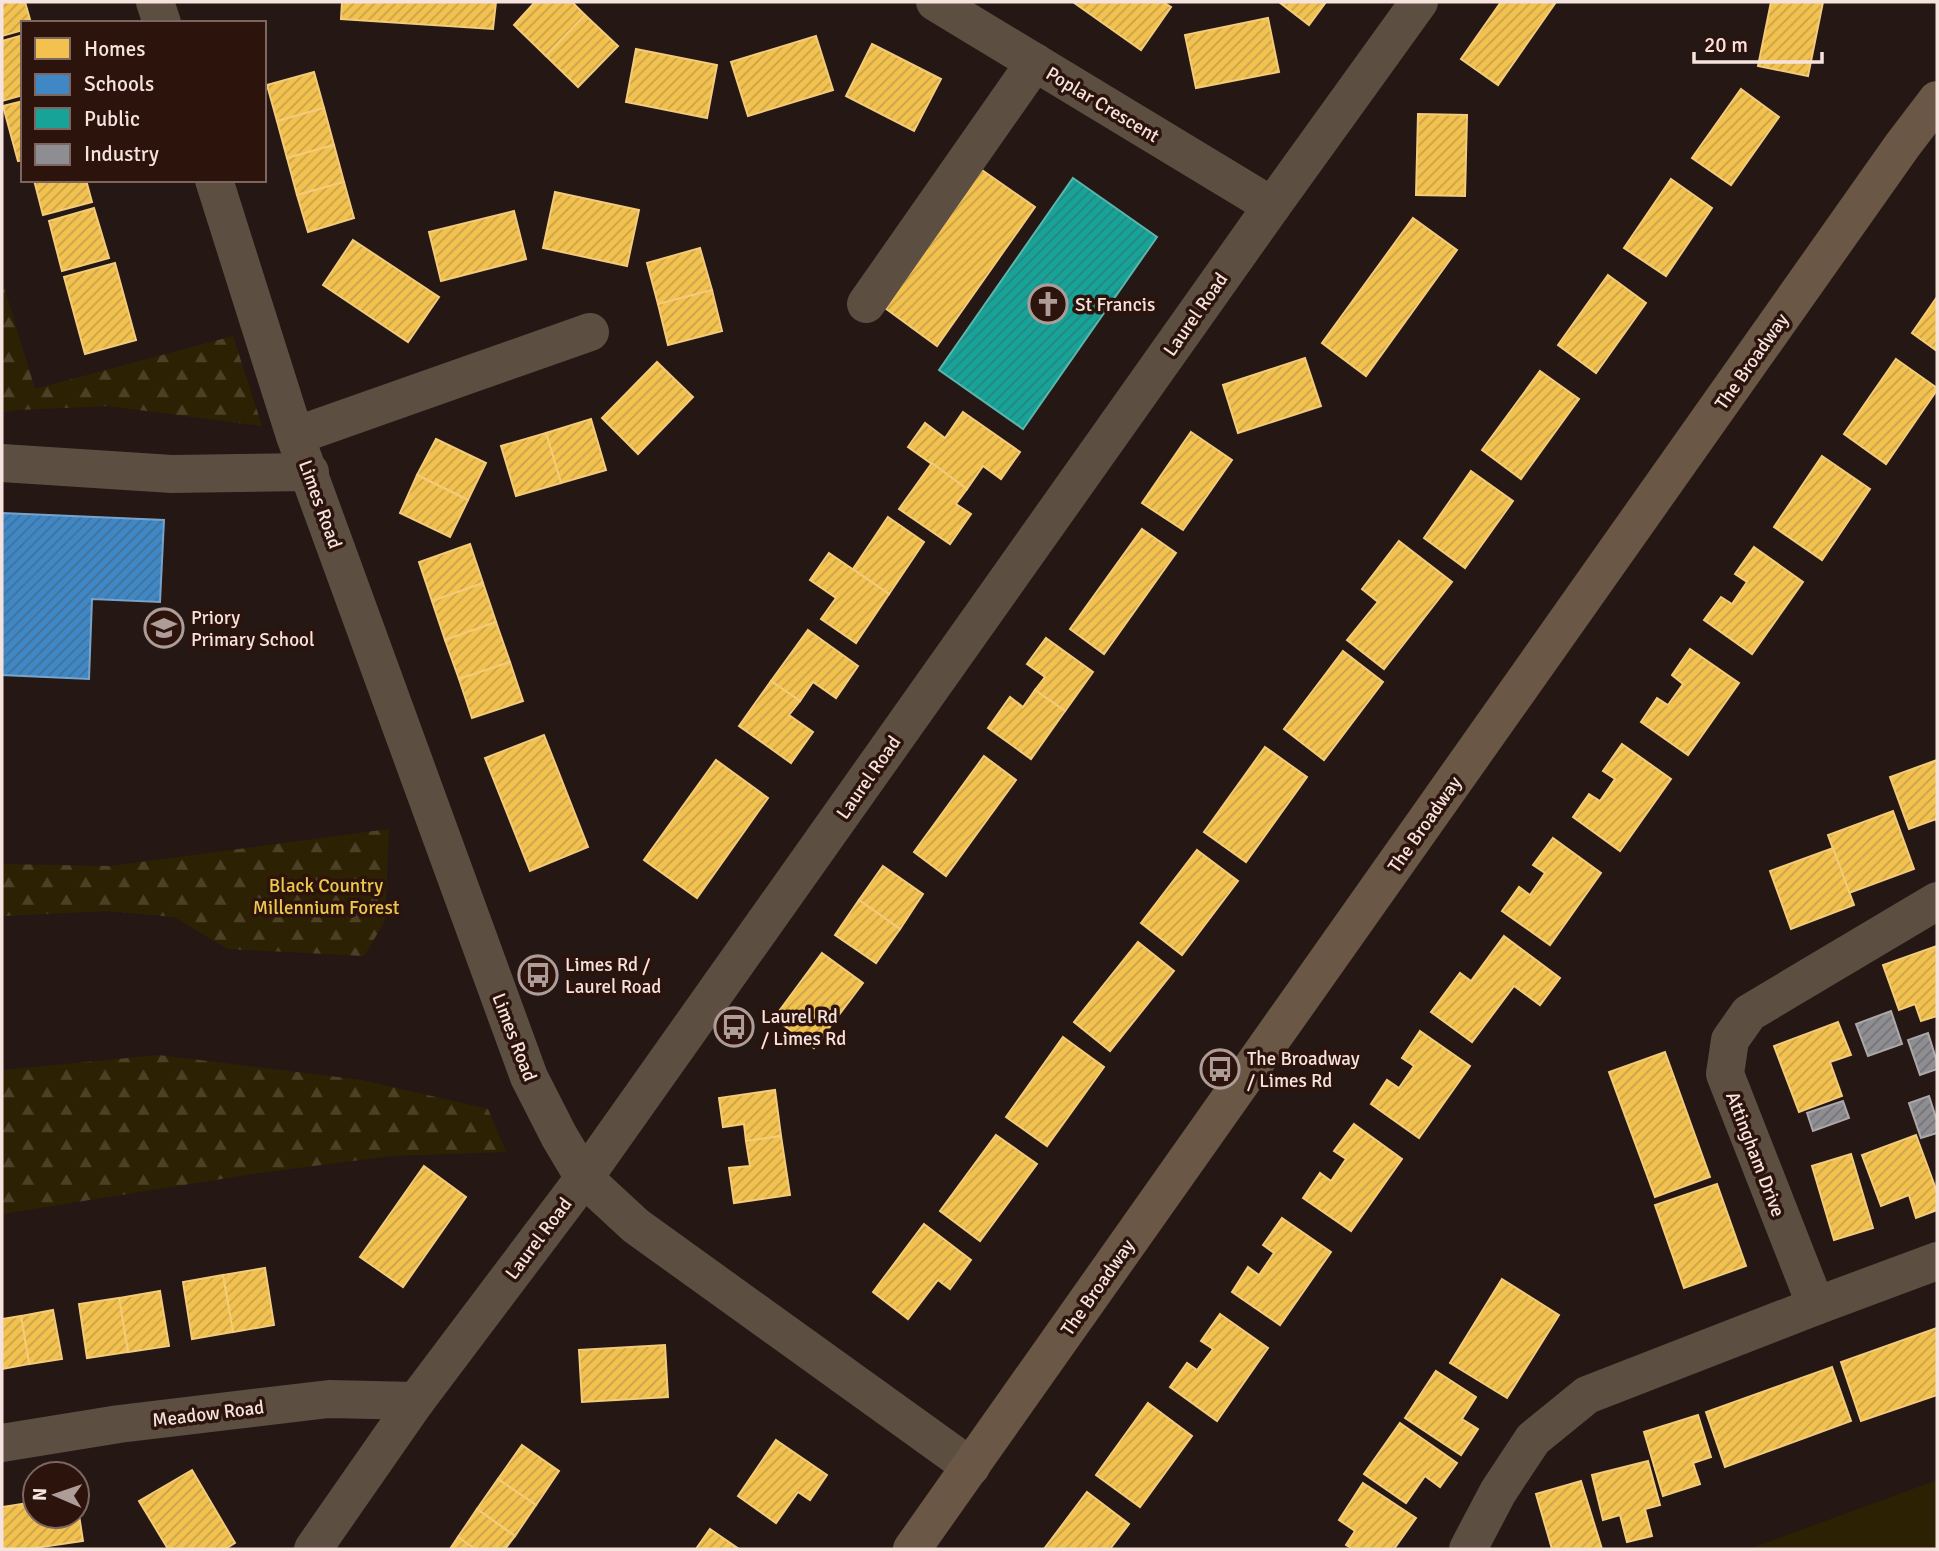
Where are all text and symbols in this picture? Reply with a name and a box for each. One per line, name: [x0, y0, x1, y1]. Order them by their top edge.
legend: [21, 21, 266, 182]
scale bar: [1694, 21, 1822, 65]
text: 20 m: [1704, 32, 1748, 58]
text: Homes: [84, 36, 146, 62]
street label: Poplar Crescent: [1041, 62, 1164, 148]
text: Schools: [84, 71, 154, 97]
text: Public: [84, 106, 140, 132]
text: Industry: [84, 141, 159, 167]
street label: Laurel Road: [1158, 268, 1233, 361]
church icon: St Francis: [1027, 283, 1069, 325]
place label: St Francis: [1075, 293, 1155, 317]
street label: The Broadway: [1710, 309, 1794, 415]
street label: Limes Road: [293, 457, 347, 552]
place label: Priory Primary School: [191, 606, 314, 652]
school or university icon: Priory Primary School: [143, 607, 185, 649]
street label: Laurel Road: [831, 731, 906, 824]
street label: The Broadway: [1383, 772, 1467, 878]
park label: Black Country Millennium Forest: [253, 874, 400, 920]
place label: Limes Rd / Laurel Road: [565, 953, 661, 999]
bus stop icon: Limes Rd / Laurel Road: [517, 954, 559, 996]
street label: Limes Road: [486, 990, 542, 1085]
place label: Laurel Rd / Limes Rd: [761, 1005, 846, 1051]
bus stop icon: Laurel Rd / Limes Rd: [713, 1006, 755, 1048]
place label: The Broadway / Limes Rd: [1247, 1047, 1360, 1093]
bus stop icon: The Broadway / Limes Rd: [1199, 1048, 1241, 1090]
street label: Attingham Drive: [1720, 1088, 1790, 1220]
street label: Laurel Road: [500, 1193, 577, 1284]
street label: The Broadway: [1056, 1235, 1140, 1341]
street label: Meadow Road: [151, 1395, 266, 1433]
north arrow: [21, 1460, 91, 1530]
text: N: [28, 1487, 52, 1501]

